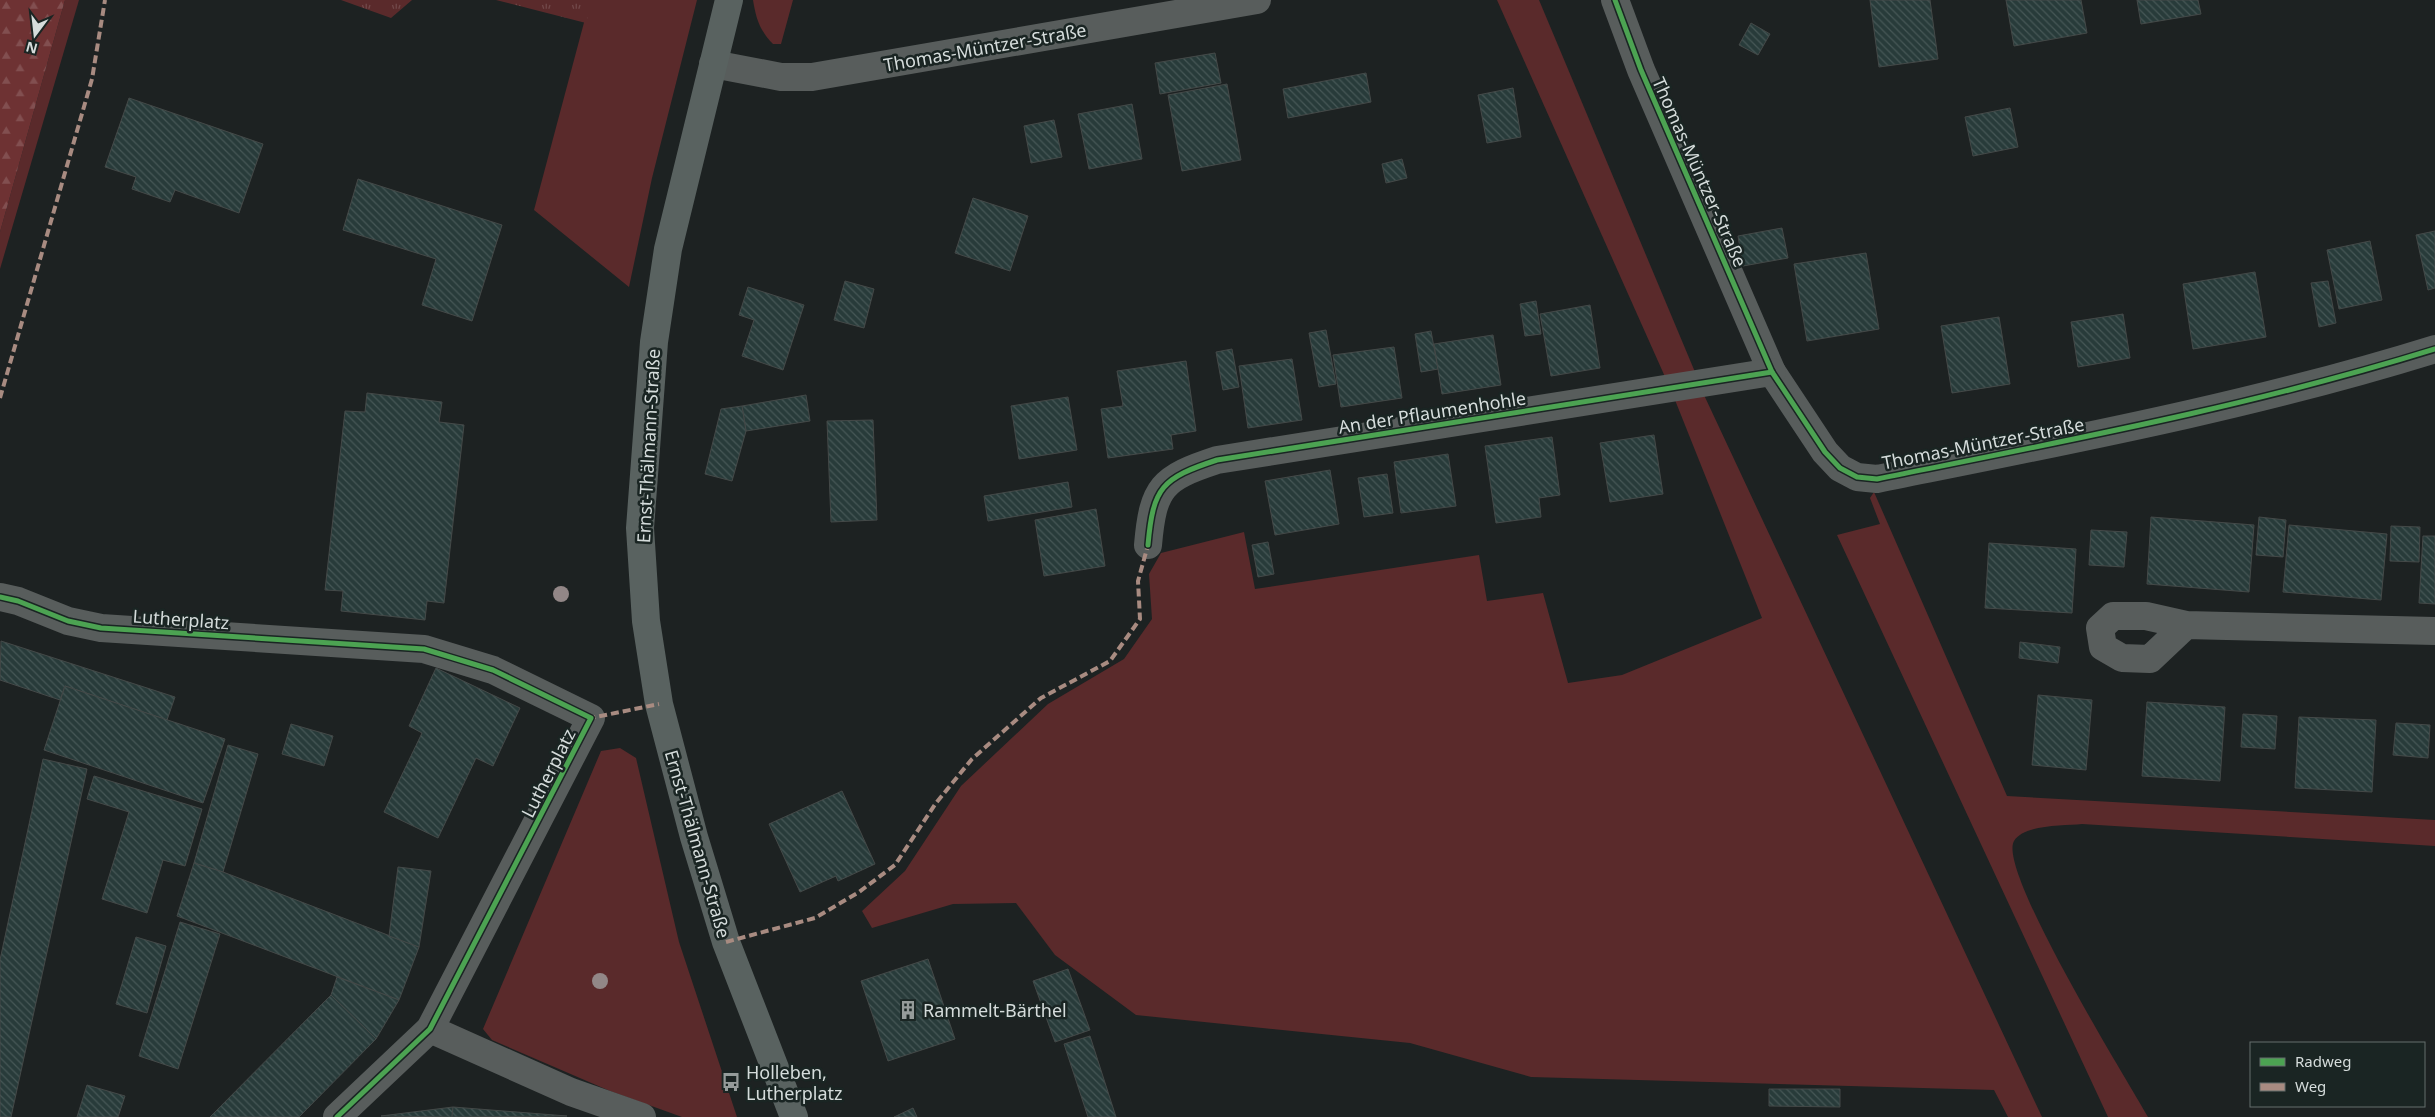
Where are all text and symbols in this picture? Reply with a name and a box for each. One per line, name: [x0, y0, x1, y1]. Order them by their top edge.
north arrow: [10, 10, 60, 60]
street label: Thomas-Müntzer-Straße: [882, 17, 1088, 77]
text: N: [24, 37, 39, 59]
street label: Thomas-Müntzer-Straße: [1647, 73, 1753, 271]
street label: Ernst-Thälmann-Straße: [631, 348, 665, 544]
street label: An der Pflaumenhohle: [1336, 385, 1528, 439]
street label: Thomas-Müntzer-Straße: [1880, 412, 2086, 474]
street label: Lutherplatz: [132, 604, 230, 634]
street label: Lutherplatz: [515, 725, 581, 821]
street label: Ernst-Thälmann-Straße: [660, 747, 736, 941]
place label: Rammelt-Bärthel: [923, 998, 1067, 1022]
building icon: Rammelt-Bärthel: [897, 999, 919, 1021]
legend: [2250, 1042, 2425, 1107]
text: Radweg: [2295, 1051, 2351, 1071]
place label: Holleben, Lutherplatz: [746, 1060, 843, 1105]
bus stop icon: Holleben, Lutherplatz: [720, 1071, 742, 1093]
text: Weg: [2295, 1076, 2326, 1096]

